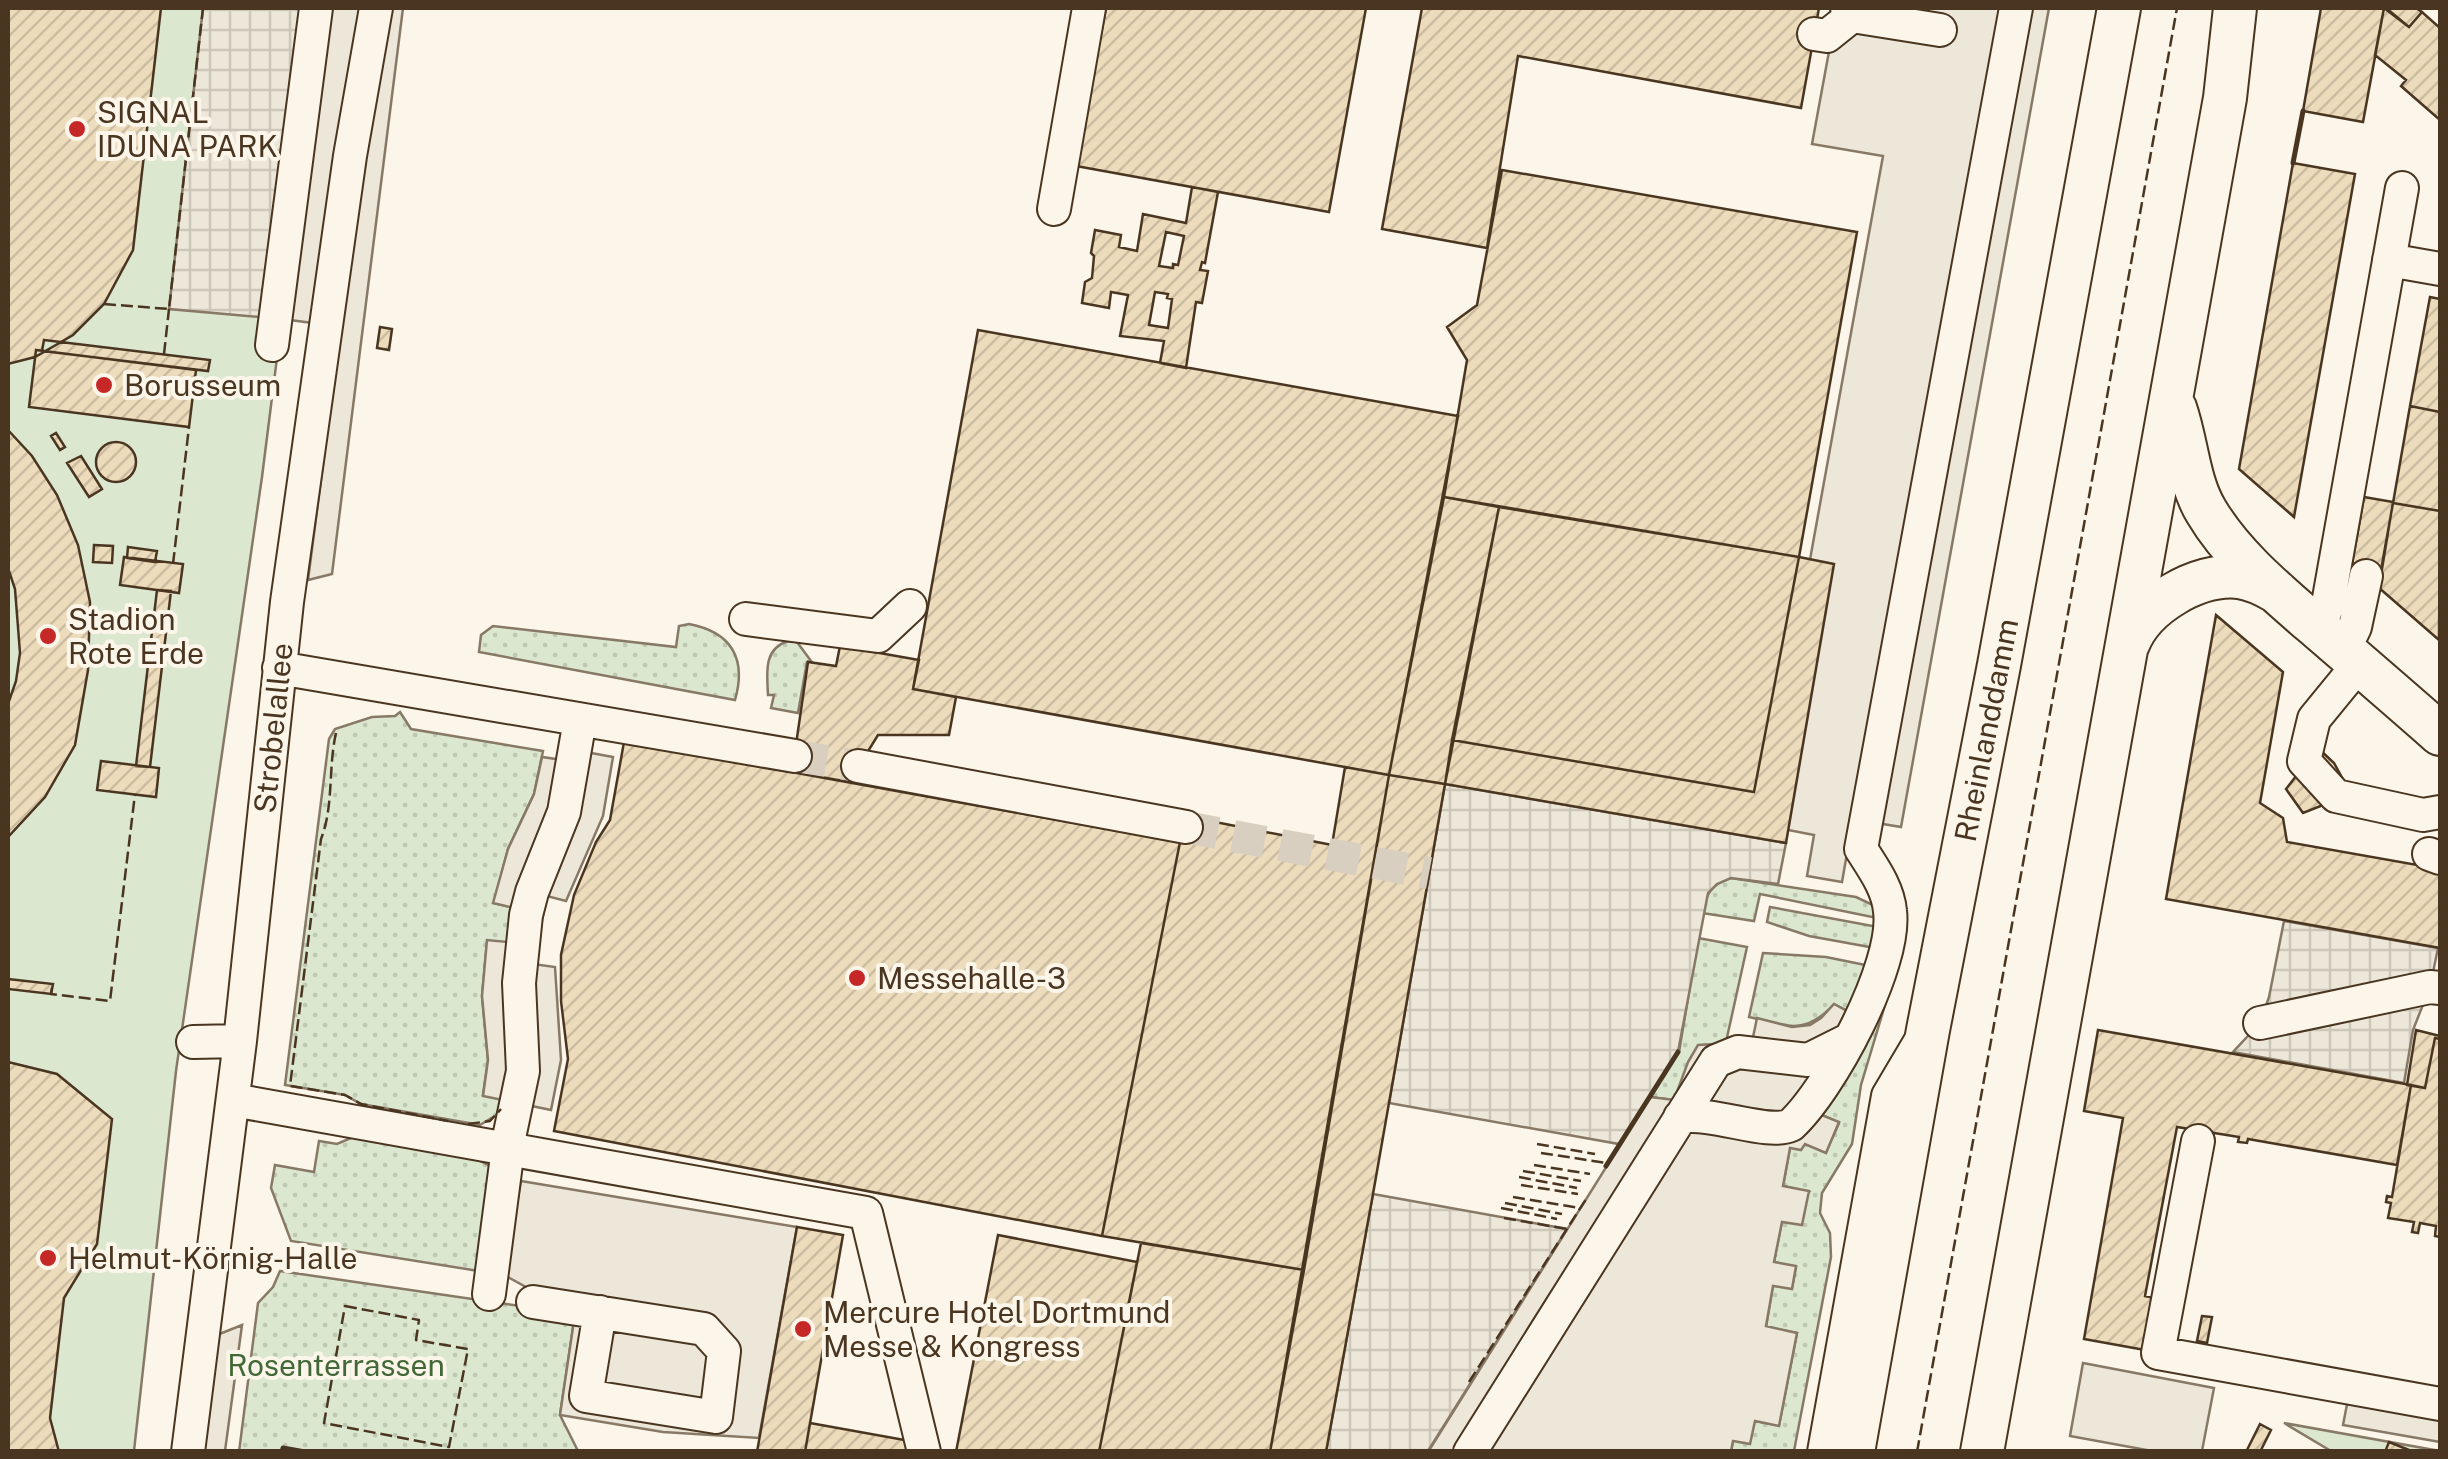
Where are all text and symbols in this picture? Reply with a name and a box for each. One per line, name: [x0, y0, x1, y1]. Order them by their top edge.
place label: SIGNAL IDUNA PARK: [97, 94, 278, 164]
marker: SIGNAL IDUNA PARK: [66, 118, 88, 140]
place label: Borusseum: [124, 367, 281, 403]
marker: Borusseum: [93, 374, 115, 396]
place label: Stadion Rote Erde: [68, 601, 204, 671]
street label: Rheinlanddamm: [1947, 615, 2025, 845]
marker: Stadion Rote Erde: [37, 625, 59, 647]
street label: Strobelallee: [246, 641, 300, 815]
place label: Messehalle-3: [877, 960, 1066, 996]
marker: Messehalle-3: [846, 967, 868, 989]
place label: Helmut-Körnig-Halle: [68, 1240, 358, 1276]
marker: Helmut-Körnig-Halle: [37, 1247, 59, 1269]
place label: Mercure Hotel Dortmund Messe & Kongress: [823, 1294, 1170, 1364]
marker: Mercure Hotel Dortmund Messe & Kongress: [792, 1318, 814, 1340]
park label: Rosenterrassen: [227, 1347, 445, 1383]

